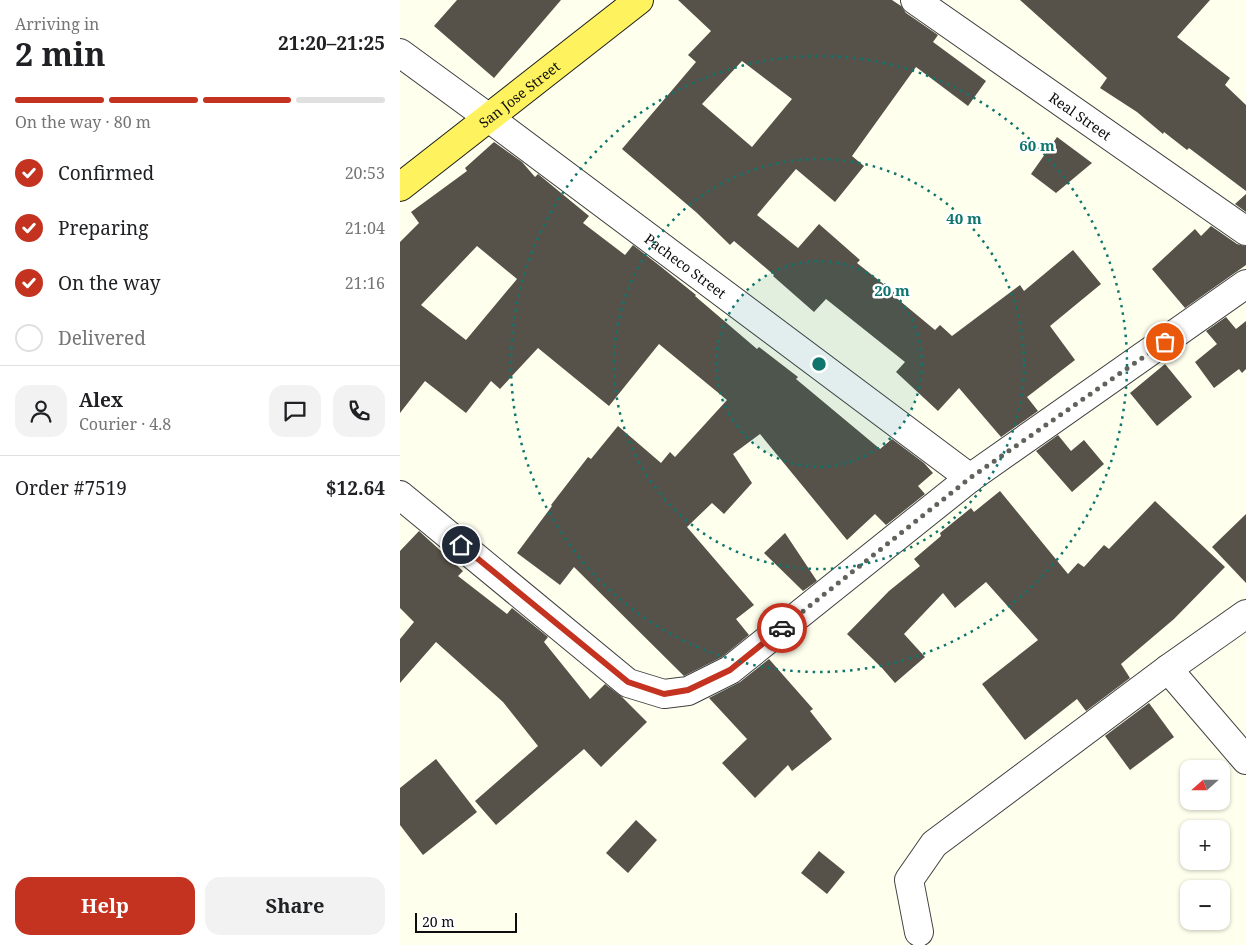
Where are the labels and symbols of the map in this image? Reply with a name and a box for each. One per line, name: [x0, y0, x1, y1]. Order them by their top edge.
street label: San Jose Street: [475, 56, 563, 132]
street label: Real Street: [1046, 87, 1116, 144]
text: 60 m: [1019, 135, 1055, 155]
text: 40 m: [946, 208, 982, 228]
street label: Pacheco Street: [641, 229, 730, 302]
text: 20 m: [874, 280, 910, 300]
pin: [1144, 321, 1186, 363]
centre of rings: [810, 355, 828, 373]
pin: [440, 524, 482, 566]
courier: [757, 603, 807, 653]
north arrow: [1180, 760, 1230, 810]
scale bar: [415, 910, 518, 933]

